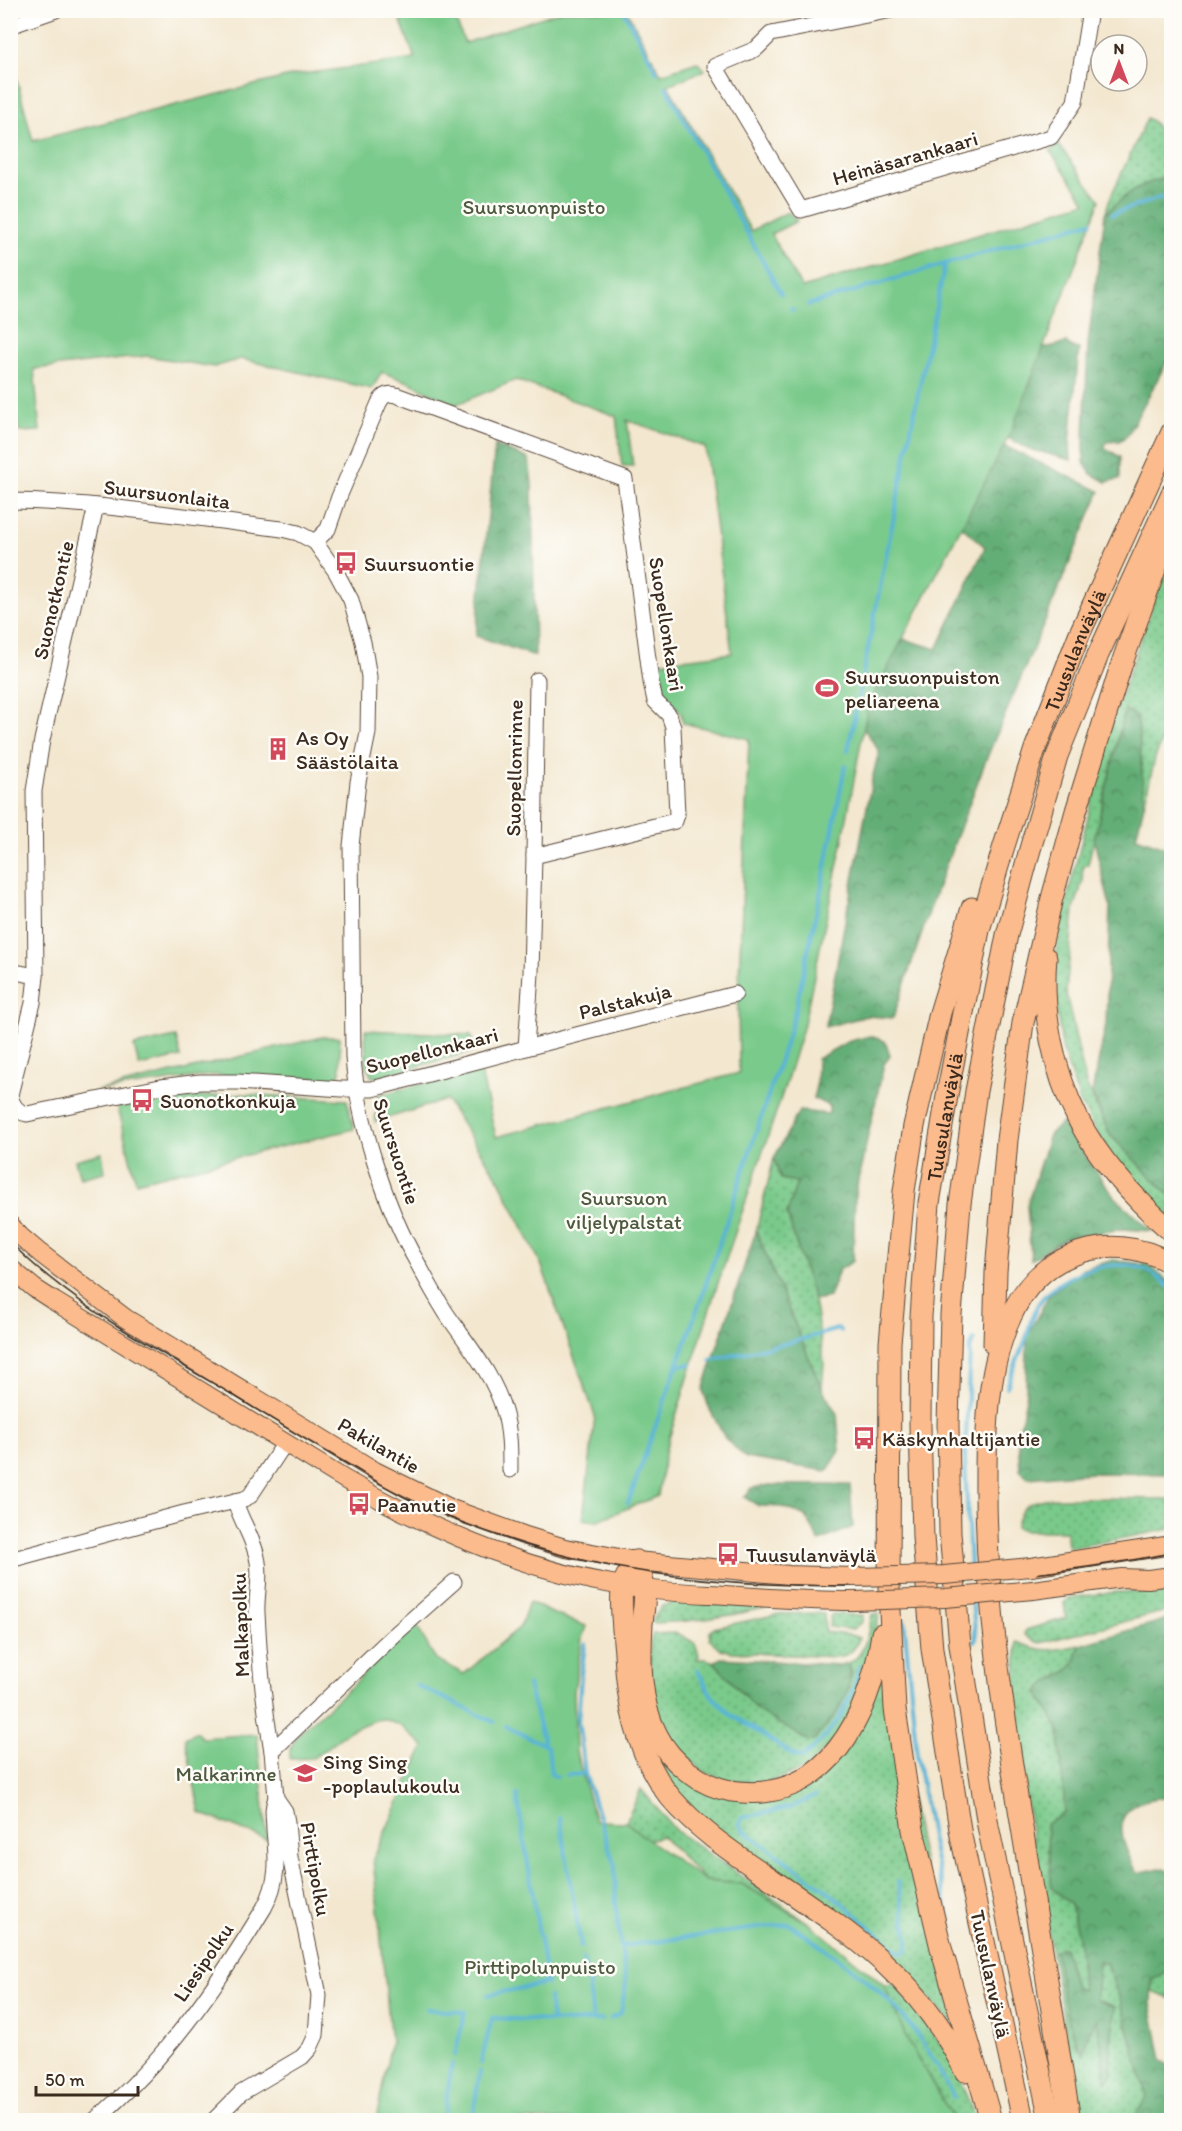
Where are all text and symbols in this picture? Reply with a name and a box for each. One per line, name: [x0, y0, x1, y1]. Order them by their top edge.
north arrow: [1089, 33, 1149, 93]
text: N: [1114, 39, 1124, 58]
street label: Heinäsarankaari: [830, 125, 980, 191]
park label: Suursuonpuisto: [463, 194, 605, 219]
street label: Suursuonlaita: [102, 474, 232, 514]
street label: Suonotkontie: [27, 538, 79, 662]
bus stop icon: Suursuontie: [333, 550, 359, 576]
place label: Suursuontie: [364, 551, 474, 576]
street label: Suopellonkaari: [644, 555, 690, 693]
street label: Tuusulanväylä: [1038, 585, 1111, 715]
place label: Suursuonpuiston peliareena: [845, 664, 1000, 713]
sports icon: Suursuonpuiston peliareena: [814, 675, 840, 701]
street label: Suopellonrinne: [500, 699, 528, 837]
place label: As Oy Säästölaita: [296, 725, 399, 774]
building icon: As Oy Säästölaita: [265, 736, 291, 762]
street label: Palstakuja: [576, 977, 674, 1025]
street label: Suopellonkaari: [363, 1021, 501, 1079]
street label: Tuusulanväylä: [920, 1050, 968, 1183]
bus stop icon: Suonotkonkuja: [129, 1087, 155, 1113]
place label: Suonotkonkuja: [160, 1088, 296, 1113]
street label: Suursuontie: [368, 1095, 426, 1207]
park label: Suursuon viljelypalstat: [566, 1185, 682, 1234]
street label: Pakilantie: [334, 1412, 424, 1478]
bus stop icon: Käskynhaltijantie: [851, 1425, 877, 1451]
place label: Käskynhaltijantie: [882, 1426, 1040, 1451]
bus stop icon: Paanutie: [346, 1491, 372, 1517]
place label: Paanutie: [377, 1492, 456, 1517]
bus stop icon: Tuusulanväylä: [715, 1541, 741, 1567]
place label: Tuusulanväylä: [746, 1542, 877, 1567]
street label: Malkapolku: [226, 1572, 254, 1678]
place label: Sing Sing -poplaulukoulu: [323, 1749, 460, 1798]
school or university icon: Sing Sing -poplaulukoulu: [292, 1760, 318, 1786]
park label: Malkarinne: [175, 1761, 277, 1786]
street label: Pirttipolku: [295, 1820, 337, 1919]
street label: Tuusulanväylä: [965, 1908, 1017, 2040]
street label: Liesipolku: [167, 1918, 239, 2006]
park label: Pirttipolunpuisto: [464, 1954, 616, 1979]
scale bar: [36, 2059, 138, 2097]
text: 50 m: [45, 2069, 85, 2091]

